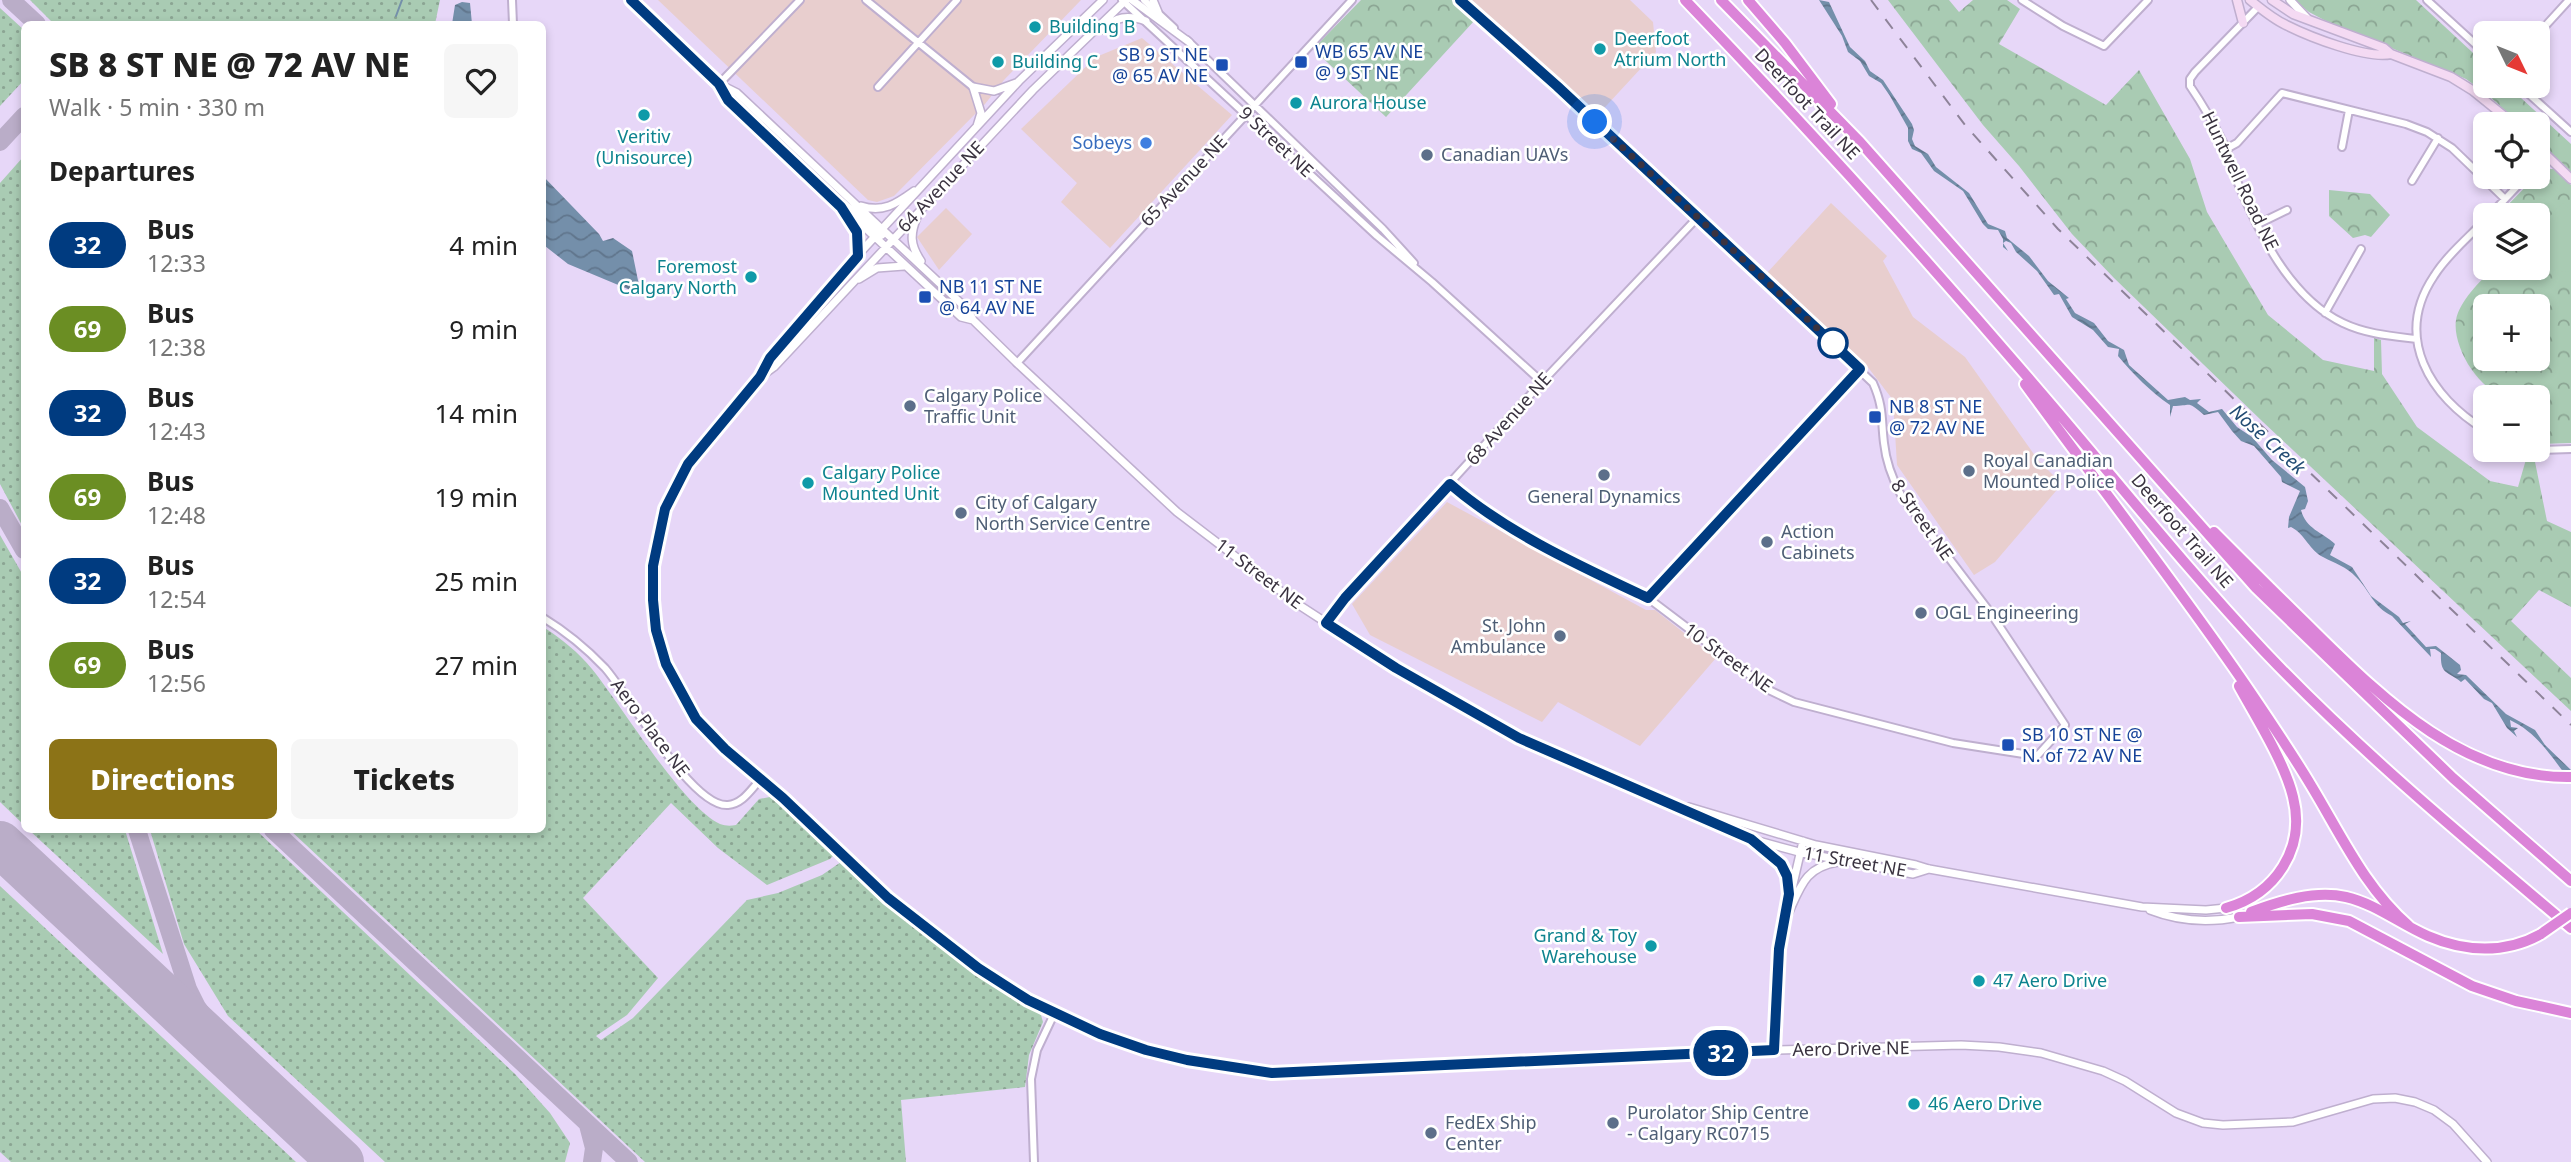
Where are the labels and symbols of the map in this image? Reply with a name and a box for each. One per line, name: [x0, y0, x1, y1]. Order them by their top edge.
place label: Building B: [1049, 14, 1135, 38]
marker: Building B: [1027, 19, 1043, 35]
north arrow: [2473, 21, 2550, 98]
place label: Deerfoot Atrium North: [1614, 26, 1726, 71]
place label: WB 65 AV NE @ 9 ST NE: [1315, 39, 1423, 84]
marker: Deerfoot Atrium North: [1592, 41, 1608, 57]
place label: SB 9 ST NE @ 65 AV NE: [1112, 42, 1208, 87]
street label: Deerfoot Trail NE: [1750, 42, 1866, 164]
place label: Building C: [1012, 49, 1098, 73]
marker: Building C: [990, 54, 1006, 70]
marker: WB 65 AV NE @ 9 ST NE: [1293, 54, 1309, 70]
marker: SB 9 ST NE @ 65 AV NE: [1214, 57, 1230, 73]
place label: Aurora House: [1310, 90, 1427, 114]
marker: Aurora House: [1288, 95, 1304, 111]
street label: 9 Street NE: [1234, 101, 1319, 182]
your location: [1577, 104, 1612, 139]
marker: Veritiv (Unisource): [636, 107, 652, 123]
street label: Huntwell Road NE: [2197, 107, 2285, 254]
place label: Veritiv (Unisource): [596, 124, 692, 169]
street label: 65 Avenue NE: [1135, 129, 1232, 231]
place label: Sobeys: [1073, 130, 1132, 154]
street label: 64 Avenue NE: [892, 135, 989, 237]
marker: Sobeys: [1138, 135, 1154, 151]
place label: Canadian UAVs: [1441, 142, 1568, 166]
marker: Canadian UAVs: [1419, 147, 1435, 163]
place label: Foremost Calgary North: [619, 254, 737, 299]
marker: Foremost Calgary North: [743, 269, 759, 285]
place label: NB 11 ST NE @ 64 AV NE: [939, 274, 1043, 319]
marker: NB 11 ST NE @ 64 AV NE: [917, 289, 933, 305]
unlabelled marker: [1818, 328, 1848, 358]
street label: 68 Avenue NE: [1460, 367, 1556, 470]
place label: Calgary Police Traffic Unit: [924, 383, 1042, 428]
place label: NB 8 ST NE @ 72 AV NE: [1889, 394, 1985, 439]
marker: Calgary Police Traffic Unit: [902, 398, 918, 414]
water label: Nose Creek: [2225, 398, 2312, 480]
marker: NB 8 ST NE @ 72 AV NE: [1867, 409, 1883, 425]
place label: Royal Canadian Mounted Police: [1983, 448, 2115, 493]
place label: Calgary Police Mounted Unit: [822, 460, 940, 505]
marker: Royal Canadian Mounted Police: [1961, 463, 1977, 479]
marker: General Dynamics: [1596, 467, 1612, 483]
street label: Deerfoot Trail NE: [2126, 468, 2239, 593]
street label: 8 Street NE: [1886, 474, 1959, 565]
marker: Calgary Police Mounted Unit: [800, 475, 816, 491]
place label: General Dynamics: [1527, 484, 1681, 508]
place label: City of Calgary North Service Centre: [975, 490, 1150, 535]
marker: City of Calgary North Service Centre: [953, 505, 969, 521]
place label: Action Cabinets: [1781, 519, 1855, 564]
street label: 11 Street NE: [1211, 532, 1308, 614]
marker: Action Cabinets: [1759, 534, 1775, 550]
place label: OGL Engineering: [1935, 600, 2079, 624]
marker: OGL Engineering: [1913, 605, 1929, 621]
place label: St. John Ambulance: [1451, 613, 1546, 658]
street label: 10 Street NE: [1680, 617, 1778, 697]
marker: St. John Ambulance: [1552, 628, 1568, 644]
street label: Aero Place NE: [606, 673, 696, 781]
place label: SB 10 ST NE @ N. of 72 AV NE: [2022, 722, 2143, 767]
marker: SB 10 ST NE @ N. of 72 AV NE: [2000, 737, 2016, 753]
street label: 11 Street NE: [1802, 840, 1908, 882]
place label: Grand & Toy Warehouse: [1534, 923, 1638, 968]
marker: Grand & Toy Warehouse: [1643, 938, 1659, 954]
place label: 47 Aero Drive: [1993, 968, 2107, 992]
marker: 47 Aero Drive: [1971, 973, 1987, 989]
line badge: 32: [1690, 1030, 1752, 1076]
street label: Aero Drive NE: [1792, 1035, 1910, 1061]
place label: 46 Aero Drive: [1928, 1091, 2042, 1115]
marker: 46 Aero Drive: [1906, 1096, 1922, 1112]
place label: Purolator Ship Centre - Calgary RC0715: [1627, 1100, 1809, 1145]
place label: FedEx Ship Center: [1445, 1110, 1537, 1155]
marker: Purolator Ship Centre - Calgary RC0715: [1605, 1115, 1621, 1131]
marker: FedEx Ship Center: [1423, 1125, 1439, 1141]

